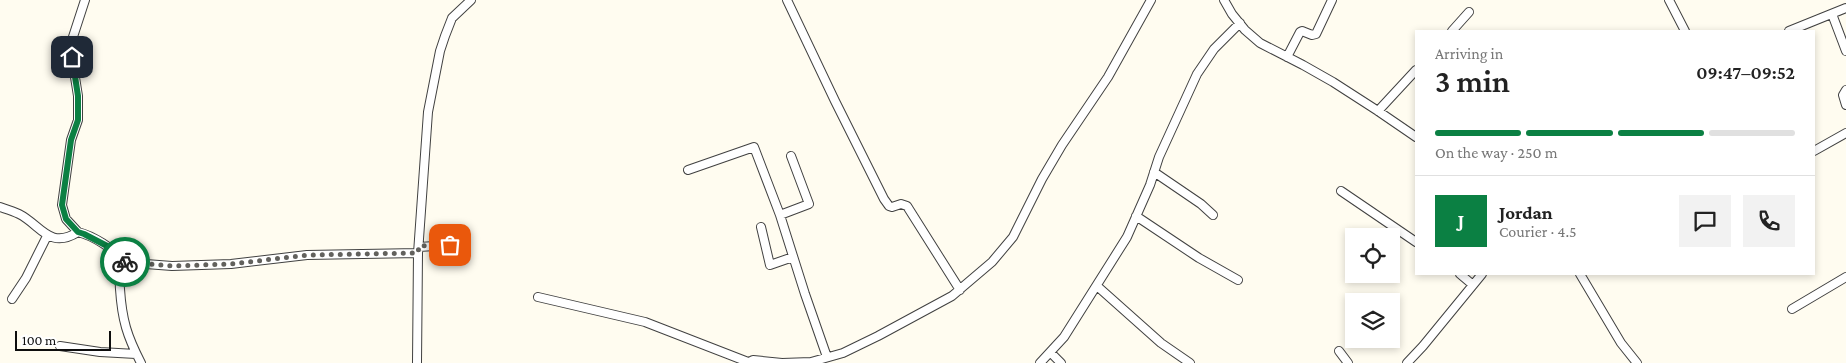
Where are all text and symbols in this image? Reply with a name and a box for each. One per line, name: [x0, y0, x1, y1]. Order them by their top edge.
pin: [51, 36, 93, 78]
icon: home: [58, 43, 86, 71]
text: Arriving in: [1435, 45, 1503, 62]
text: 09:47–09:52: [1696, 62, 1795, 83]
text: 3 min: [1435, 63, 1510, 99]
text: On the way · 250 m: [1435, 144, 1558, 161]
button: chat: [1679, 195, 1731, 247]
button: phone: [1743, 195, 1795, 247]
text: Jordan: [1499, 202, 1553, 223]
text: J: [1458, 210, 1464, 231]
text: Courier · 4.5: [1499, 223, 1577, 240]
pin: [429, 224, 471, 266]
map controls: [1345, 228, 1400, 348]
button: locate: [1345, 228, 1400, 283]
icon: bag: [436, 231, 464, 259]
courier: [100, 237, 150, 287]
icon: bike: [111, 248, 139, 276]
button: layers: [1345, 293, 1400, 348]
scale bar: [15, 328, 111, 351]
text: 100 m: [22, 332, 56, 348]

